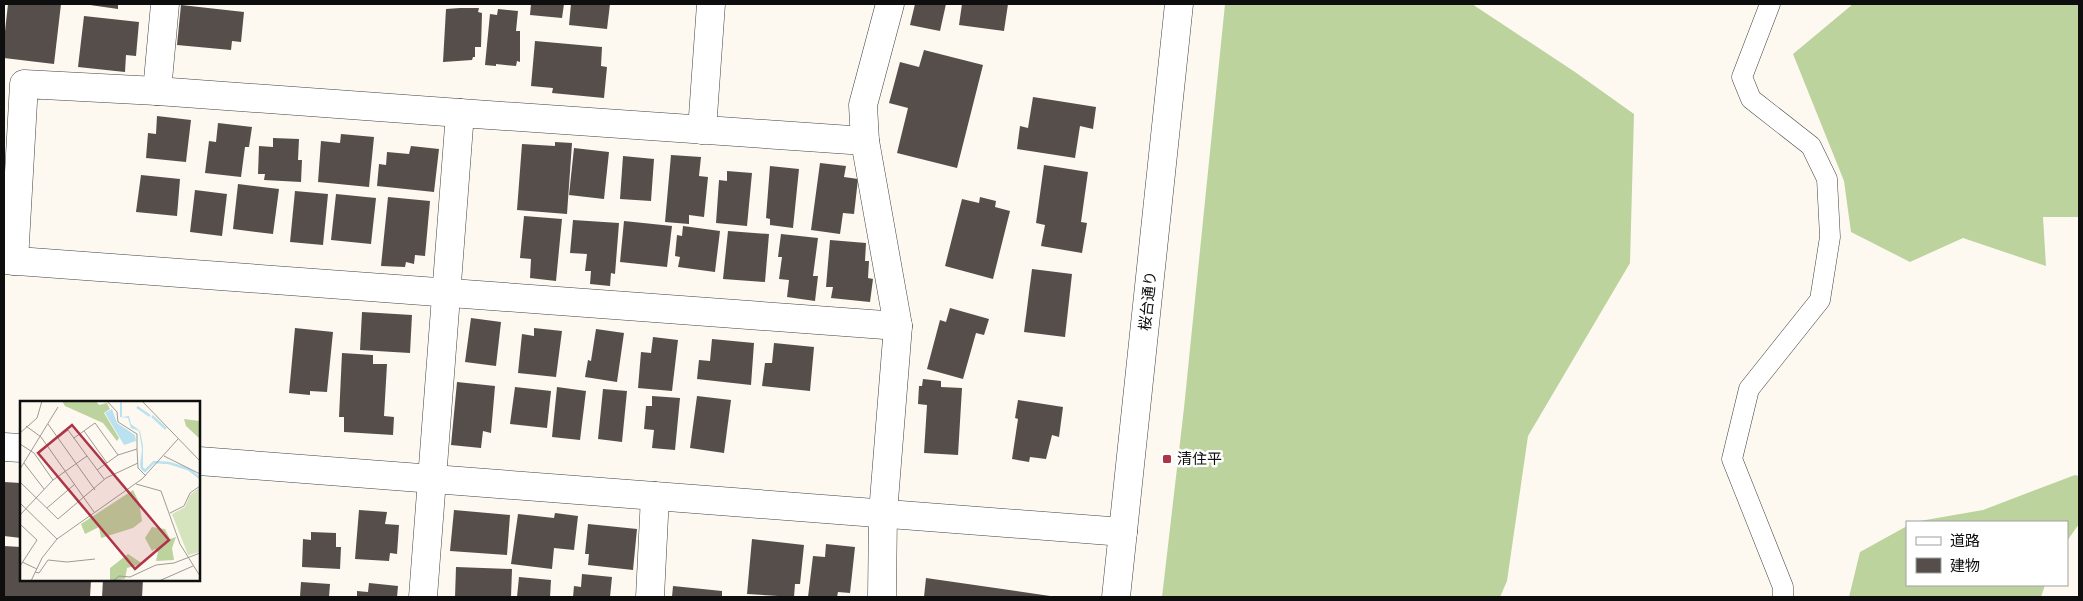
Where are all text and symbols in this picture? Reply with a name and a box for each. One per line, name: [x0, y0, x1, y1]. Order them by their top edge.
street label: 桜台通り: [1135, 270, 1160, 332]
inset map: [20, 401, 200, 581]
place label: 清住平: [1177, 449, 1222, 468]
marker: 清住平: [1161, 453, 1173, 465]
legend: [1906, 521, 2068, 586]
text: 道路: [1950, 531, 1980, 550]
text: 建物: [1950, 556, 1980, 575]

